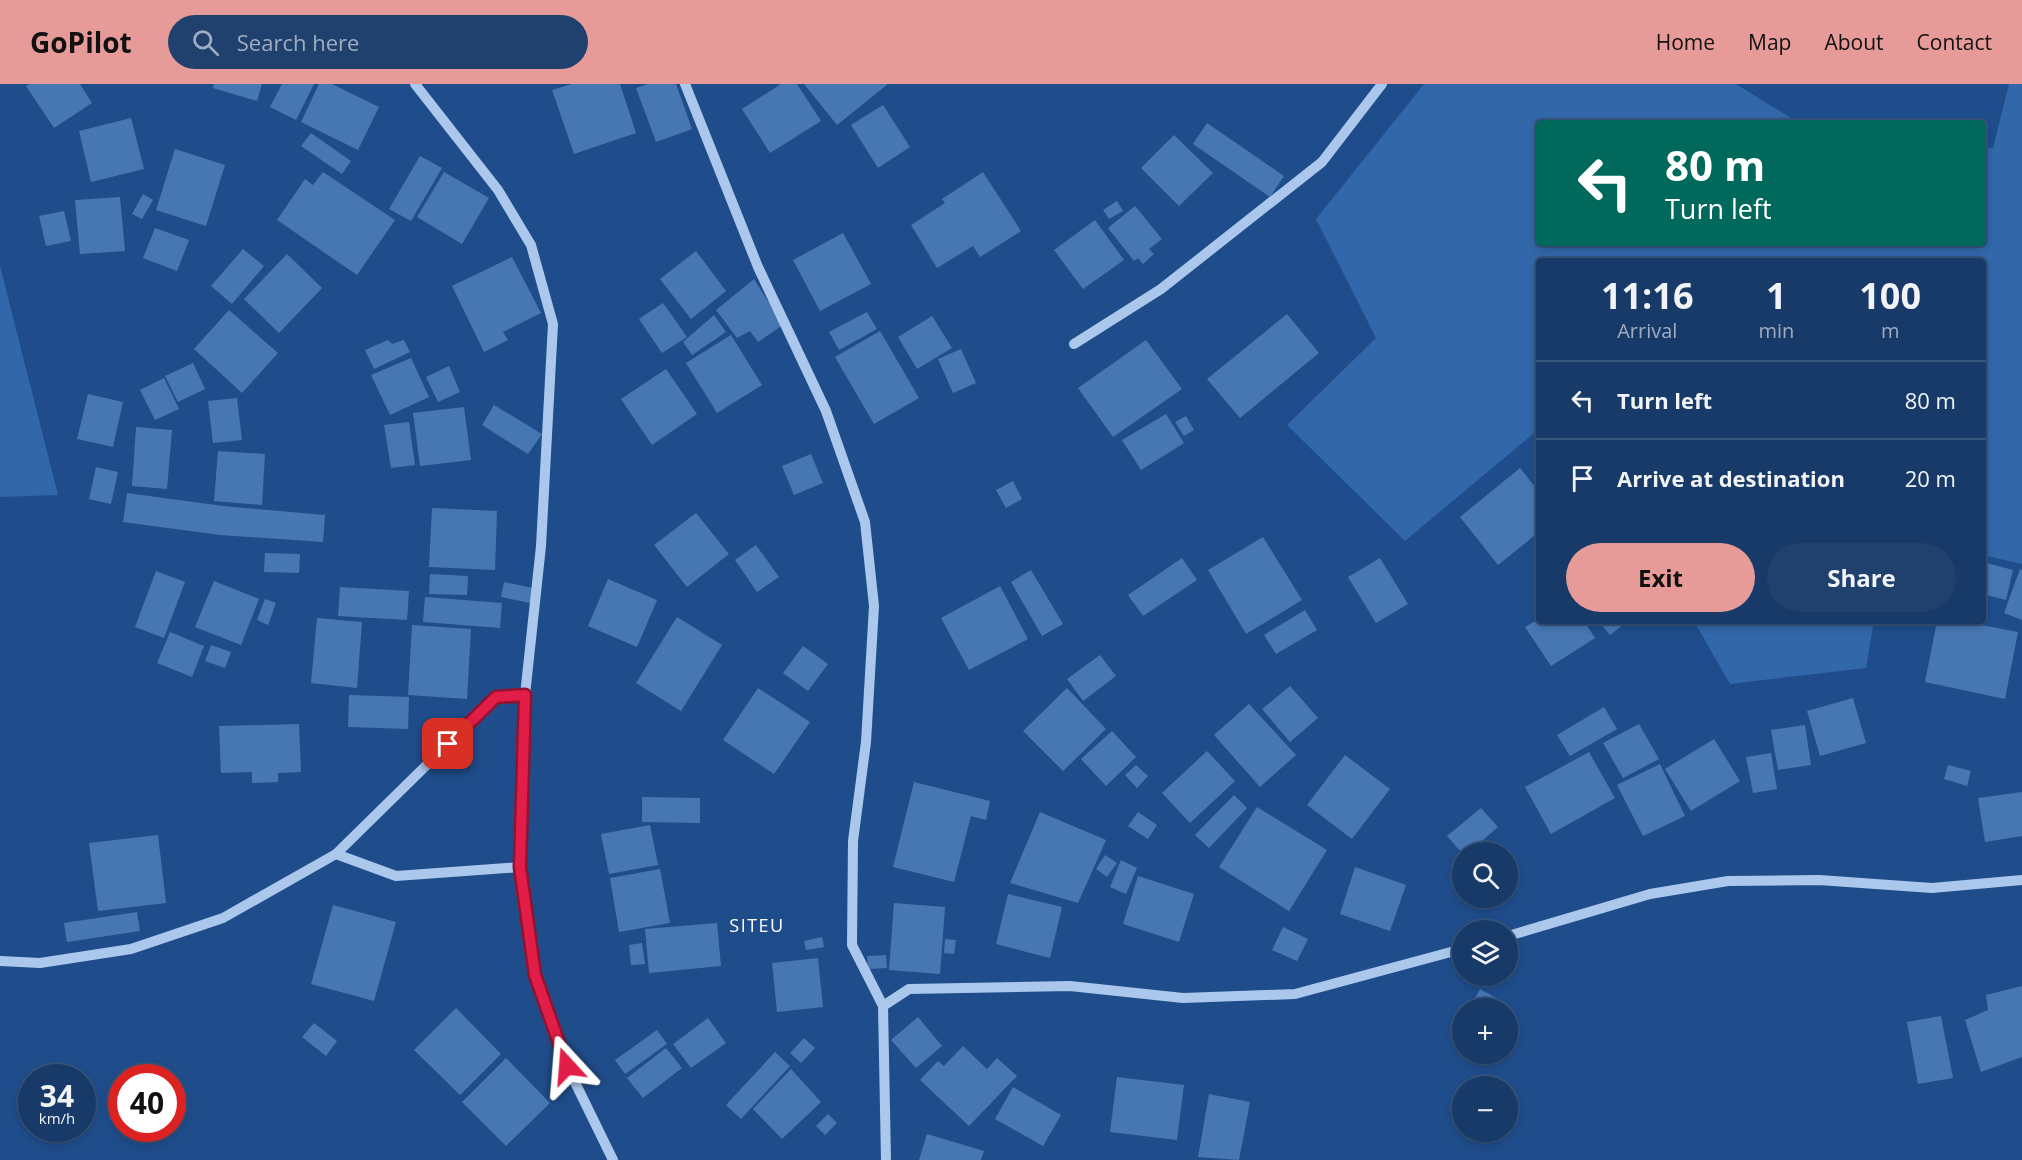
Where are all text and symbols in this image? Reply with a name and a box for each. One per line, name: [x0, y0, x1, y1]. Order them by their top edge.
search box: [168, 15, 588, 69]
text: GoPilot: [30, 23, 132, 61]
icon: search: [189, 26, 222, 59]
text: Search here: [237, 27, 359, 57]
text: Home: [1656, 28, 1715, 56]
text: Map: [1748, 28, 1791, 56]
text: About: [1824, 28, 1884, 56]
text: Contact: [1917, 28, 1992, 56]
text: 80 m: [1665, 136, 1765, 193]
icon: left: [1566, 144, 1644, 222]
text: Turn left: [1665, 190, 1772, 227]
text: 11:16: [1601, 271, 1694, 320]
text: 1: [1766, 271, 1787, 320]
text: 100: [1859, 271, 1921, 320]
text: Arrival: [1617, 317, 1677, 344]
text: min: [1758, 317, 1794, 344]
text: m: [1881, 317, 1899, 344]
icon: left: [1566, 384, 1599, 417]
text: Turn left: [1617, 385, 1712, 415]
text: 80 m: [1905, 385, 1956, 415]
icon: arrive: [1566, 462, 1599, 495]
text: Arrive at destination: [1617, 463, 1845, 493]
text: 20 m: [1905, 463, 1956, 493]
button: Exit: [1566, 543, 1755, 612]
button: Share: [1767, 543, 1956, 612]
pin: [422, 718, 473, 769]
icon: arrive: [431, 727, 464, 760]
map controls: [1452, 842, 1518, 1142]
button: search: [1452, 842, 1518, 908]
district label: SITEU: [729, 913, 785, 937]
button: layers: [1452, 920, 1518, 986]
button: +: [1452, 998, 1518, 1064]
position arrow: [535, 1034, 599, 1098]
speed limit sign: 40: [108, 1064, 186, 1142]
text: 34: [40, 1075, 74, 1116]
button: −: [1452, 1076, 1518, 1142]
text: km/h: [39, 1108, 75, 1128]

